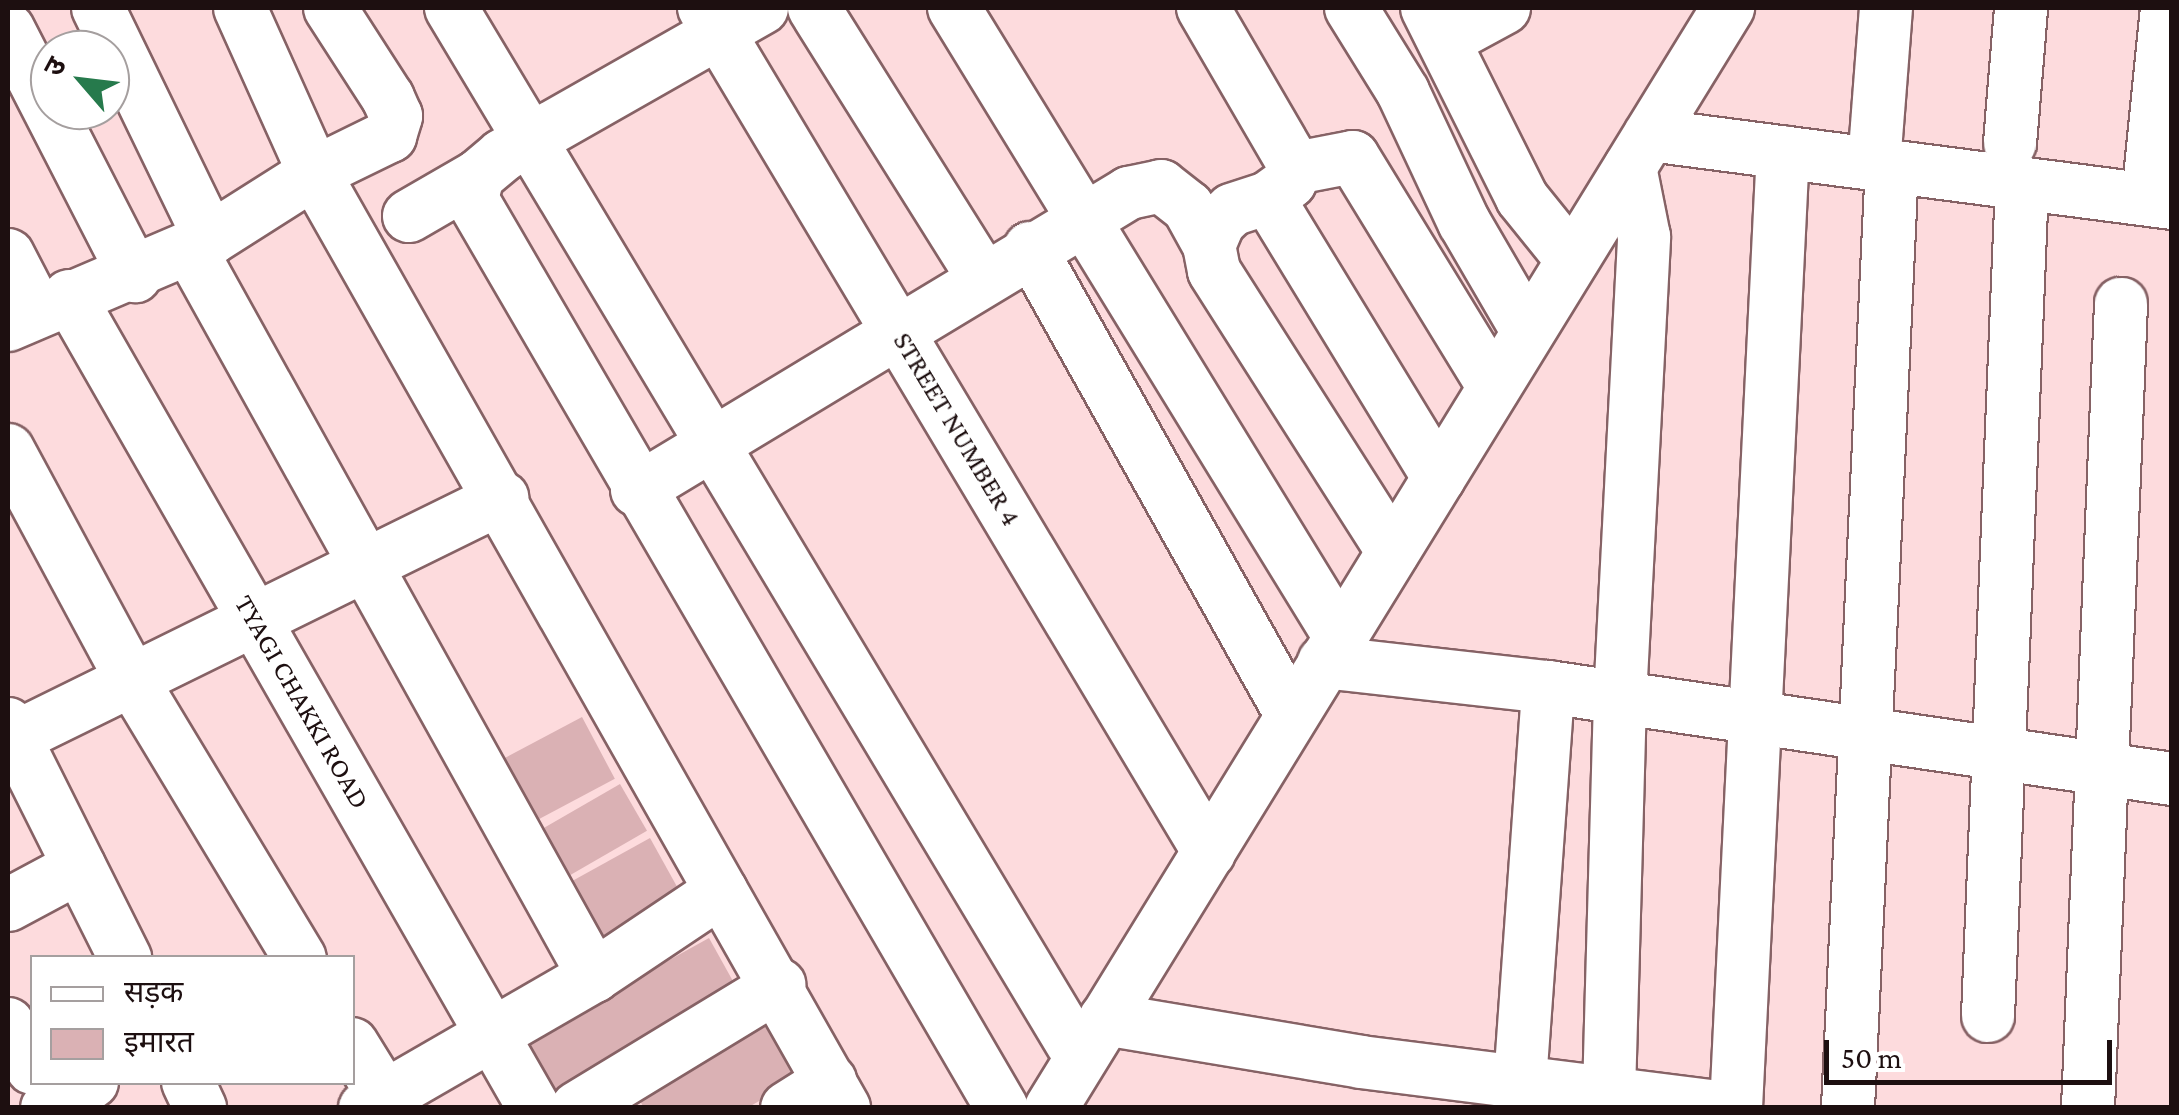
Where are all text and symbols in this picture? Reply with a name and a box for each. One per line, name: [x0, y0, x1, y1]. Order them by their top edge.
north arrow: [30, 30, 130, 130]
text: उ: [37, 52, 72, 81]
street label: STREET NUMBER 4: [886, 326, 1028, 532]
street label: TYAGI CHAKKI ROAD: [227, 589, 377, 815]
legend: [30, 955, 355, 1085]
text: सड़क: [124, 975, 183, 1008]
scale bar: [1829, 1020, 2116, 1082]
text: इमारत: [124, 1025, 194, 1058]
text: 50 m: [1841, 1041, 1902, 1074]

